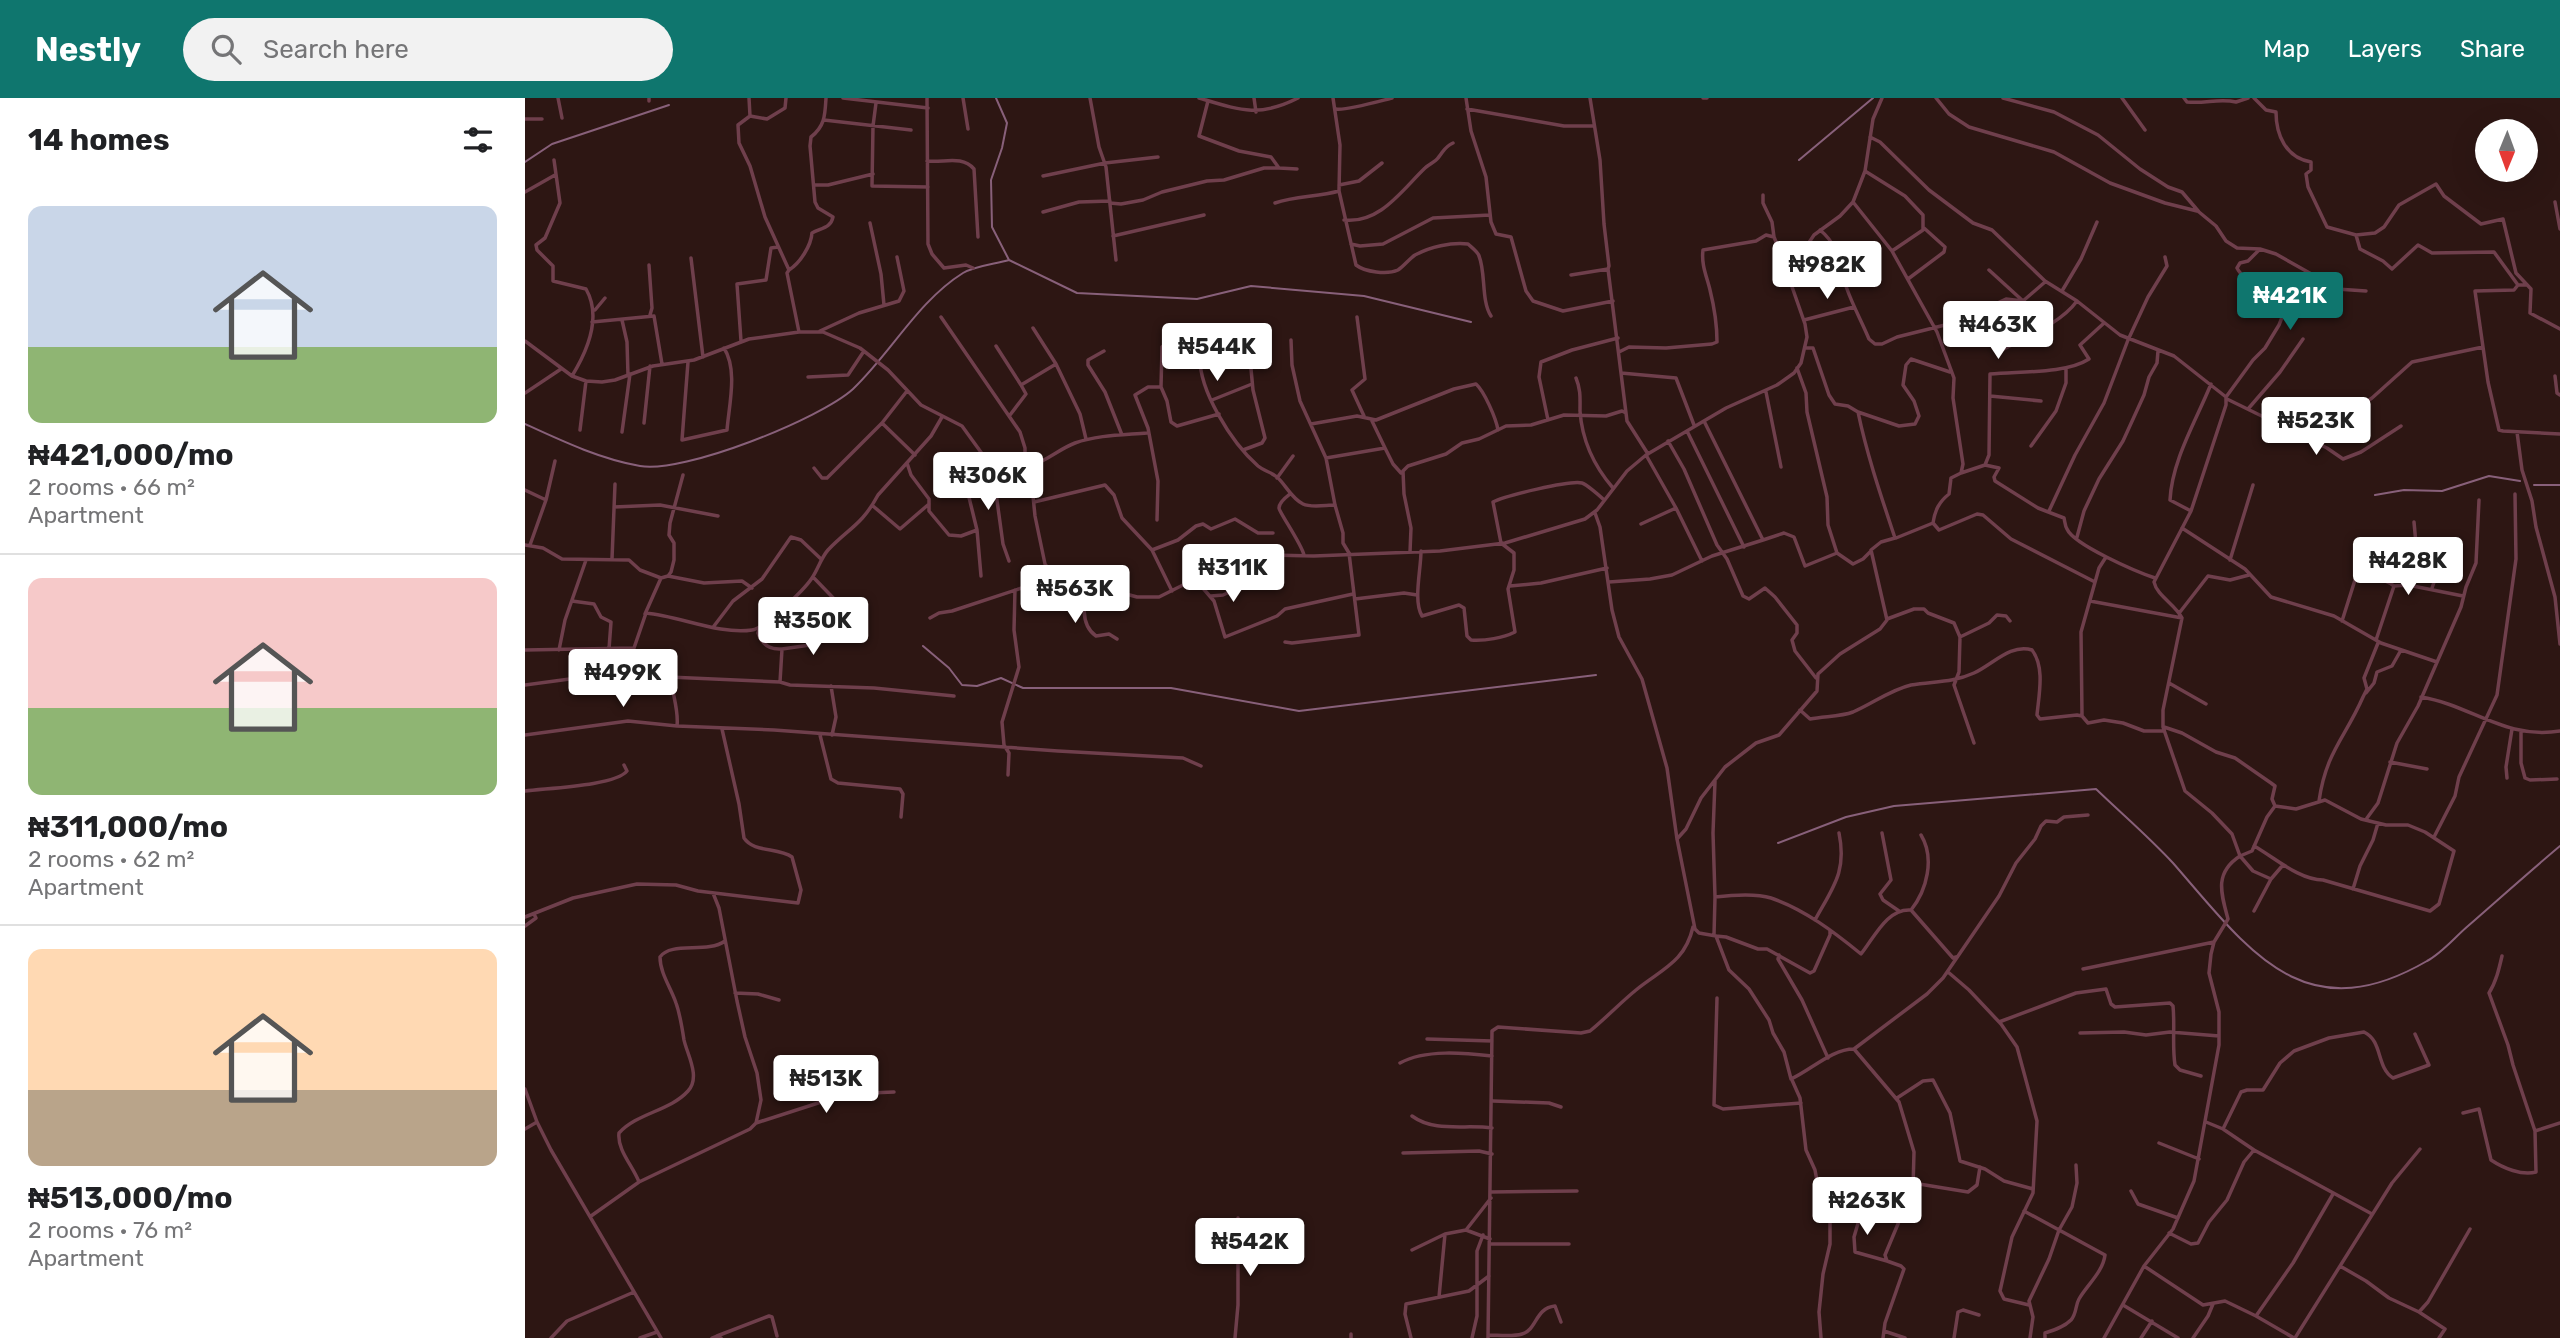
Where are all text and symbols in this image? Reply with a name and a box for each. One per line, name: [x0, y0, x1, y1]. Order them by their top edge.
search box: [183, 18, 673, 81]
text: Nestly: [35, 30, 141, 69]
icon: search: [207, 30, 245, 68]
text: Search here: [263, 34, 409, 65]
text: Map: [2263, 35, 2310, 63]
text: Layers: [2348, 35, 2422, 63]
text: Share: [2460, 35, 2525, 63]
north arrow: [2475, 119, 2537, 182]
map controls: [2475, 119, 2538, 182]
icon: filters: [459, 121, 497, 159]
text: 14 homes: [28, 122, 170, 158]
pin: ₦982K: [1778, 242, 1876, 301]
text: ₦982K: [1788, 250, 1866, 278]
icon: home: [200, 252, 326, 378]
pin: ₦421K: [2241, 272, 2339, 332]
text: ₦421K: [2253, 281, 2327, 309]
pin: ₦463K: [1949, 302, 2047, 361]
text: ₦463K: [1959, 310, 2037, 338]
pin: ₦544K: [1168, 324, 1266, 383]
text: ₦544K: [1178, 332, 1256, 360]
pin: ₦523K: [2267, 398, 2365, 457]
text: ₦523K: [2278, 406, 2354, 434]
text: ₦421,000/mo: [28, 437, 234, 473]
pin: ₦306K: [939, 452, 1037, 512]
text: ₦306K: [949, 461, 1027, 489]
text: 2 rooms · 66 m²: [28, 473, 195, 501]
text: Apartment: [28, 501, 144, 529]
pin: ₦428K: [2359, 538, 2457, 597]
pin: ₦311K: [1184, 545, 1282, 604]
text: ₦428K: [2369, 546, 2447, 574]
text: ₦311K: [1198, 553, 1268, 581]
pin: ₦563K: [1026, 566, 1124, 625]
text: ₦563K: [1037, 574, 1113, 602]
pin: ₦350K: [764, 598, 862, 657]
text: ₦350K: [774, 606, 852, 634]
icon: home: [200, 624, 326, 750]
pin: ₦499K: [574, 650, 672, 709]
text: ₦499K: [585, 658, 661, 686]
text: ₦311,000/mo: [28, 809, 228, 845]
text: 2 rooms · 62 m²: [28, 845, 194, 873]
text: Apartment: [28, 873, 144, 901]
icon: home: [200, 995, 326, 1121]
pin: ₦513K: [777, 1056, 875, 1115]
text: ₦513K: [789, 1064, 863, 1092]
pin: ₦263K: [1818, 1178, 1916, 1237]
text: ₦513,000/mo: [28, 1180, 233, 1216]
text: ₦263K: [1829, 1186, 1905, 1214]
text: 2 rooms · 76 m²: [28, 1216, 192, 1244]
pin: ₦542K: [1201, 1218, 1299, 1278]
text: ₦542K: [1211, 1227, 1289, 1255]
text: Apartment: [28, 1244, 144, 1272]

